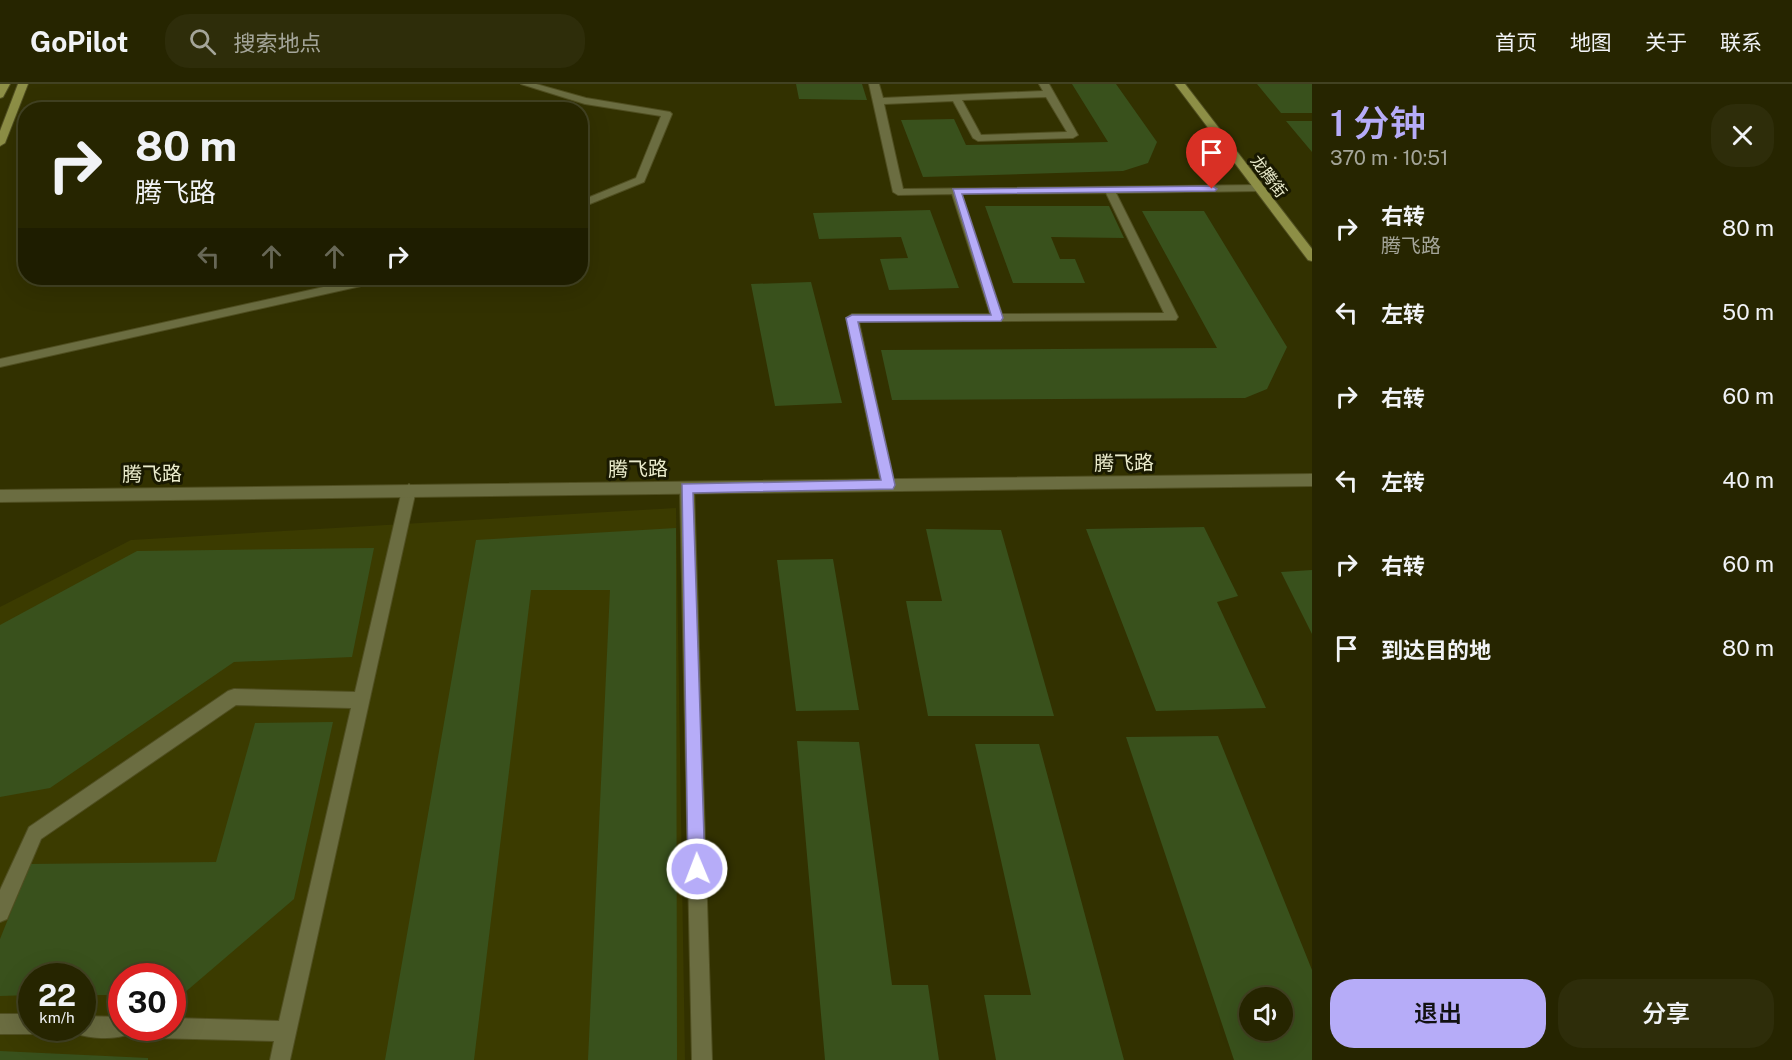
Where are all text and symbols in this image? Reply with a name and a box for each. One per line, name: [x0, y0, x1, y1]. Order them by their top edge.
search box: [165, 14, 585, 68]
text: GoPilot: [30, 25, 129, 58]
icon: search: [186, 25, 219, 58]
text: 搜索地点: [234, 30, 322, 56]
text: 首页: [1495, 30, 1537, 55]
text: 地图: [1570, 30, 1612, 55]
text: 关于: [1645, 30, 1687, 55]
text: 联系: [1720, 30, 1762, 55]
text: 1 分钟: [1330, 102, 1425, 144]
button: close: [1711, 104, 1774, 167]
text: 80 m: [135, 121, 237, 170]
icon: right: [36, 126, 114, 204]
pin: [1186, 127, 1237, 189]
icon: arrive: [1195, 136, 1228, 169]
text: 370 m · 10:51: [1330, 146, 1448, 170]
street label: 龙腾街: [1247, 151, 1291, 201]
text: 腾飞路: [135, 176, 216, 208]
text: 右转: [1381, 203, 1425, 229]
icon: right: [1330, 212, 1363, 245]
text: 80 m: [1722, 215, 1774, 241]
text: 腾飞路: [1381, 234, 1441, 258]
icon: left: [192, 240, 225, 273]
icon: ahead: [255, 240, 288, 273]
icon: ahead: [318, 240, 351, 273]
icon: right: [381, 240, 414, 273]
icon: left: [1330, 296, 1363, 329]
text: 50 m: [1722, 299, 1774, 325]
text: 左转: [1381, 301, 1425, 327]
icon: right: [1330, 380, 1363, 413]
text: 60 m: [1723, 383, 1774, 409]
text: 右转: [1381, 385, 1425, 411]
street label: 腾飞路: [1094, 450, 1154, 476]
street label: 腾飞路: [608, 456, 668, 482]
street label: 腾飞路: [122, 461, 182, 487]
icon: left: [1330, 464, 1363, 497]
text: 40 m: [1722, 467, 1774, 493]
text: 左转: [1381, 469, 1425, 495]
icon: right: [1330, 548, 1363, 581]
text: 60 m: [1723, 551, 1774, 577]
text: 右转: [1381, 553, 1425, 579]
icon: arrive: [1330, 632, 1363, 665]
text: 80 m: [1722, 635, 1774, 661]
text: 到达目的地: [1381, 637, 1491, 663]
position arrow: [665, 837, 729, 901]
speed limit sign: 30: [108, 963, 186, 1041]
text: 22: [38, 977, 76, 1013]
button: 退出: [1330, 979, 1546, 1048]
button: 分享: [1558, 979, 1774, 1048]
map controls: [1239, 987, 1293, 1041]
button: sound: [1239, 987, 1293, 1041]
text: km/h: [39, 1009, 75, 1026]

